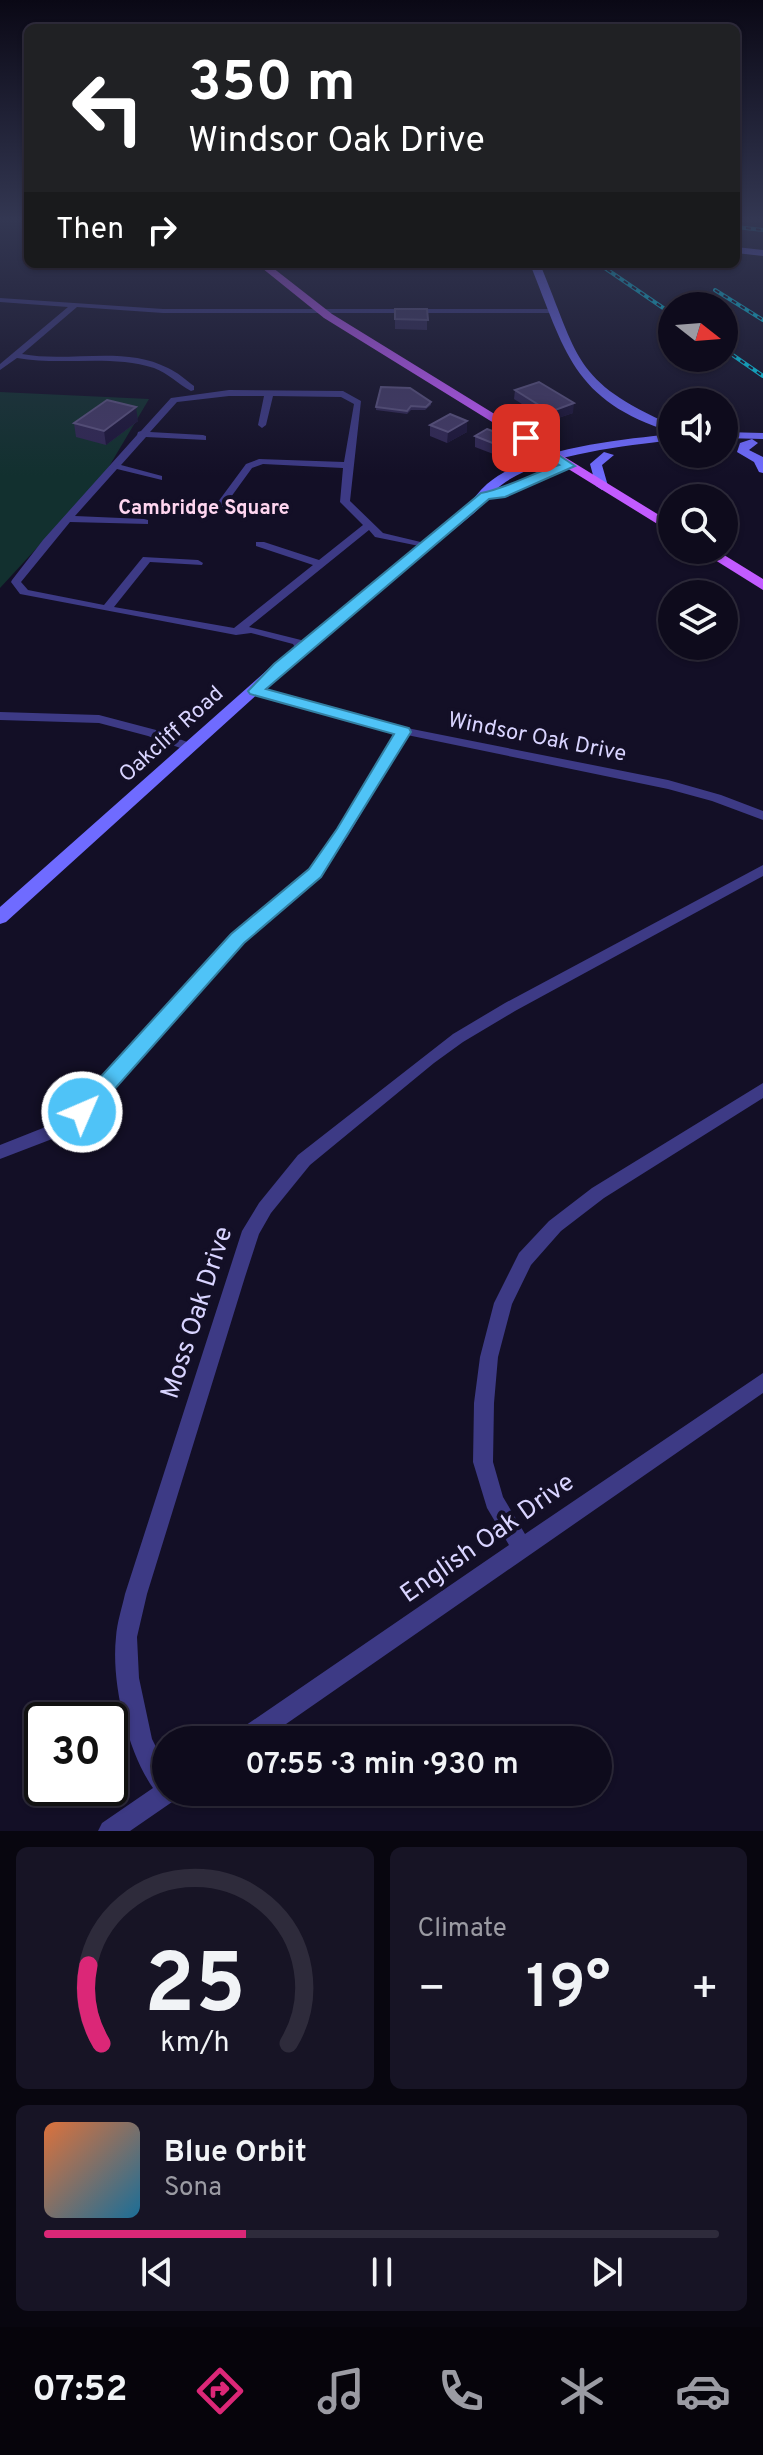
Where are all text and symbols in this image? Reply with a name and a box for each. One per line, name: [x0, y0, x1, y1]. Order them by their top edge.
text: 350 m: [188, 50, 356, 120]
icon: left: [56, 56, 160, 160]
text: Windsor Oak Drive: [188, 119, 485, 165]
icon: right: [140, 208, 184, 252]
text: Then: [56, 212, 124, 249]
north arrow: [658, 292, 738, 372]
map controls: [658, 292, 738, 660]
button: sound: [658, 388, 738, 468]
pin: [492, 404, 560, 472]
icon: arrive: [504, 416, 548, 460]
button: search: [658, 484, 738, 564]
district label: Cambridge Square: [118, 496, 290, 522]
button: layers: [658, 580, 738, 660]
street label: Oakcliff Road: [114, 681, 230, 789]
street label: Windsor Oak Drive: [445, 707, 629, 769]
position arrow: [40, 1070, 124, 1154]
street label: Moss Oak Drive: [155, 1223, 241, 1403]
street label: English Oak Drive: [395, 1467, 581, 1611]
speed limit sign: 30: [24, 1702, 128, 1806]
text: 07:55 · 3 min · 930 m: [245, 1747, 519, 1784]
text: Climate: [418, 1913, 507, 1946]
text: 25: [144, 1937, 246, 2042]
text: 19°: [526, 1953, 611, 2029]
text: −: [418, 1963, 446, 2019]
text: +: [691, 1963, 719, 2019]
text: km/h: [160, 2026, 229, 2062]
text: Blue Orbit: [164, 2135, 307, 2172]
text: Sona: [164, 2172, 222, 2205]
icon: previous: [135, 2250, 179, 2294]
icon: pause: [360, 2250, 404, 2294]
icon: next: [585, 2250, 629, 2294]
icon: directions: [192, 2363, 248, 2419]
icon: music: [313, 2363, 369, 2419]
icon: phone: [433, 2363, 489, 2419]
icon: climate: [554, 2363, 610, 2419]
icon: car: [675, 2363, 731, 2419]
text: 07:52: [32, 2368, 127, 2414]

